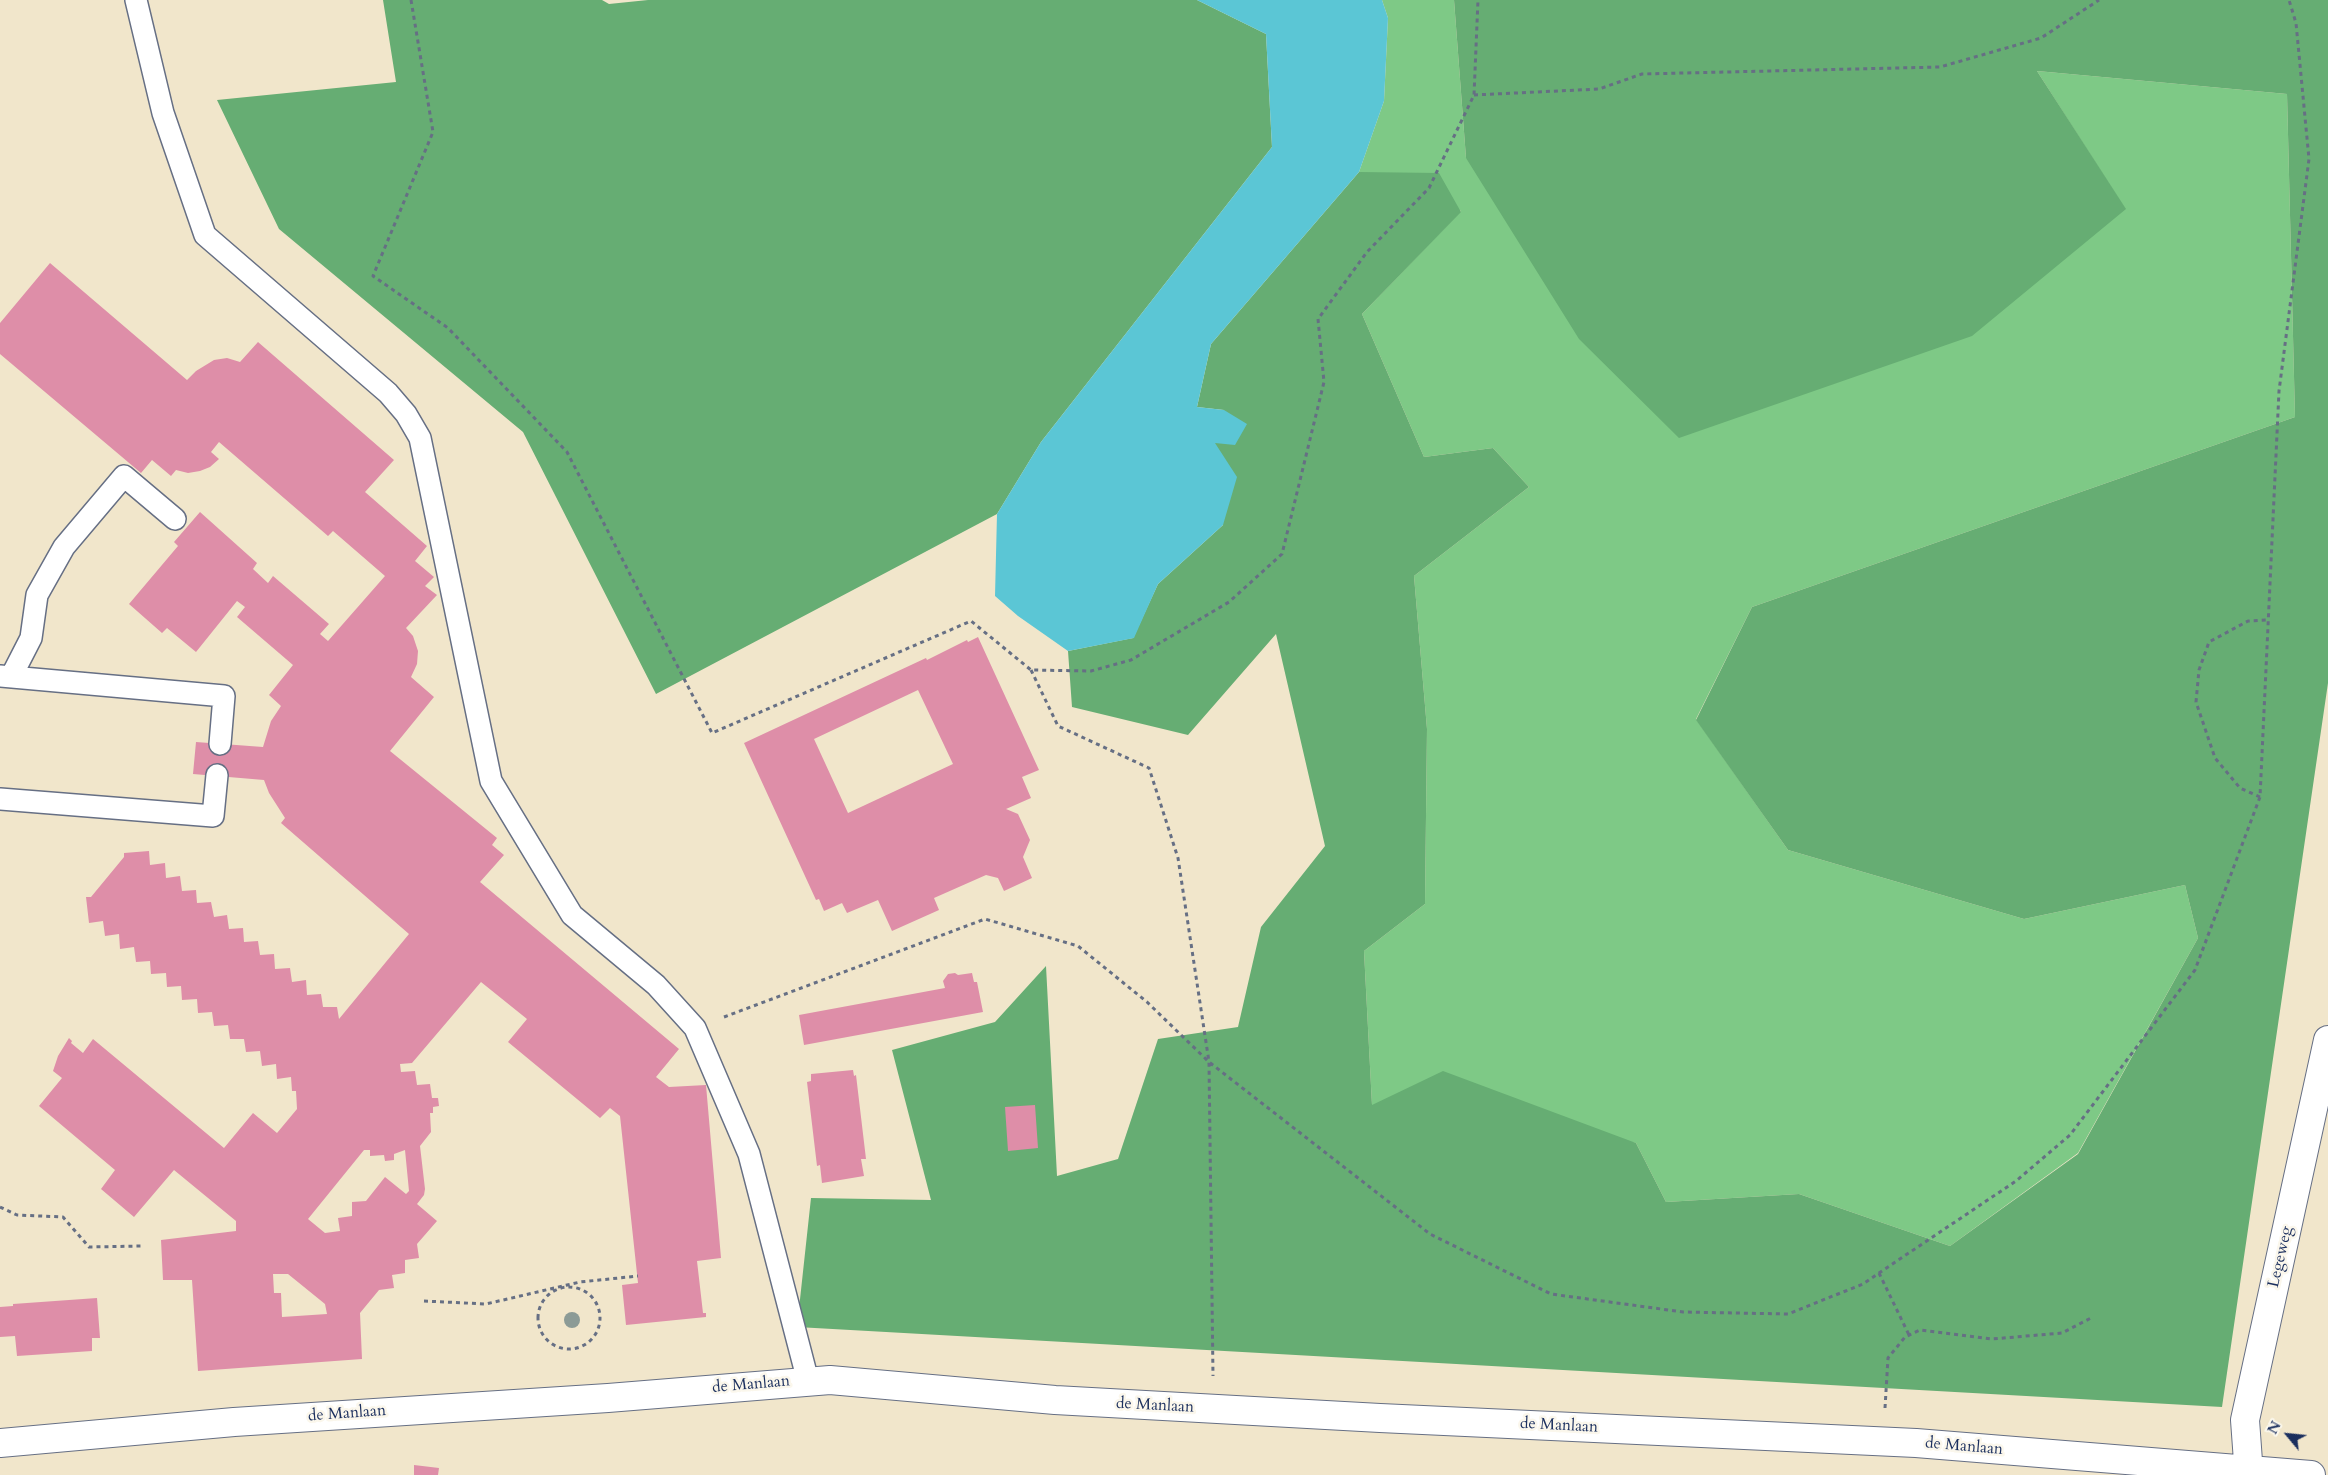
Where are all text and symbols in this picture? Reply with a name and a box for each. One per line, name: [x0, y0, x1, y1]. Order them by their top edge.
street label: Legeweg: [2265, 1225, 2297, 1289]
street label: de Manlaan: [711, 1372, 791, 1398]
street label: de Manlaan: [1115, 1394, 1195, 1418]
street label: de Manlaan: [307, 1402, 387, 1426]
north arrow: [2263, 1410, 2313, 1460]
street label: de Manlaan: [1519, 1414, 1599, 1438]
text: N: [2263, 1418, 2286, 1438]
street label: de Manlaan: [1924, 1434, 2004, 1460]

